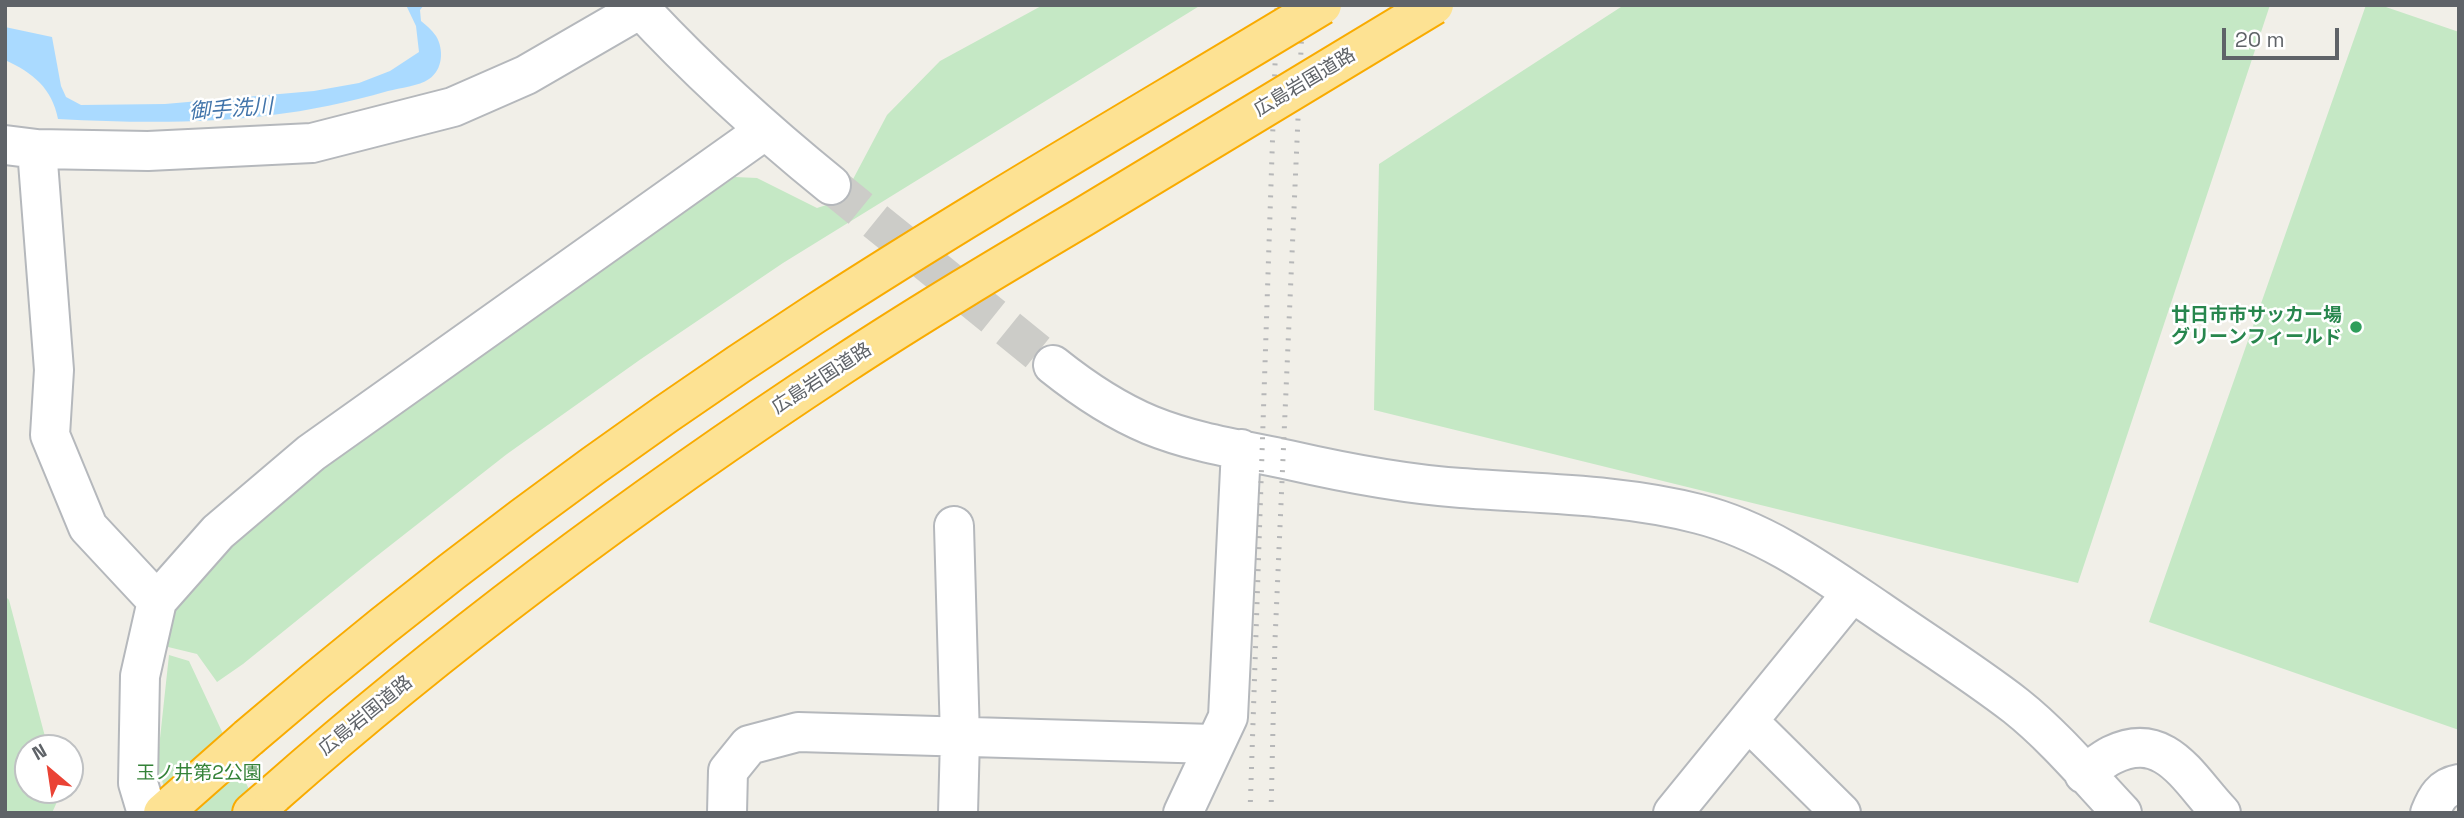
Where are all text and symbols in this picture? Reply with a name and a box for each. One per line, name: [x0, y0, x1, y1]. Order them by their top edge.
scale bar: [2226, 14, 2343, 58]
text: 20 m: [2235, 26, 2285, 53]
street label: 広島岩国道路: [1250, 44, 1360, 122]
water label: 御手洗川: [188, 95, 274, 125]
place label: 廿日市市サッカー場 グリーンフィールド: [2171, 305, 2342, 349]
marker: 廿日市市サッカー場 グリーンフィールド: [2348, 319, 2364, 335]
street label: 広島岩国道路: [768, 338, 876, 420]
street label: 広島岩国道路: [315, 671, 417, 761]
north arrow: [14, 734, 84, 804]
text: N: [28, 738, 51, 766]
park label: 玉ノ井第2公園: [136, 763, 262, 785]

